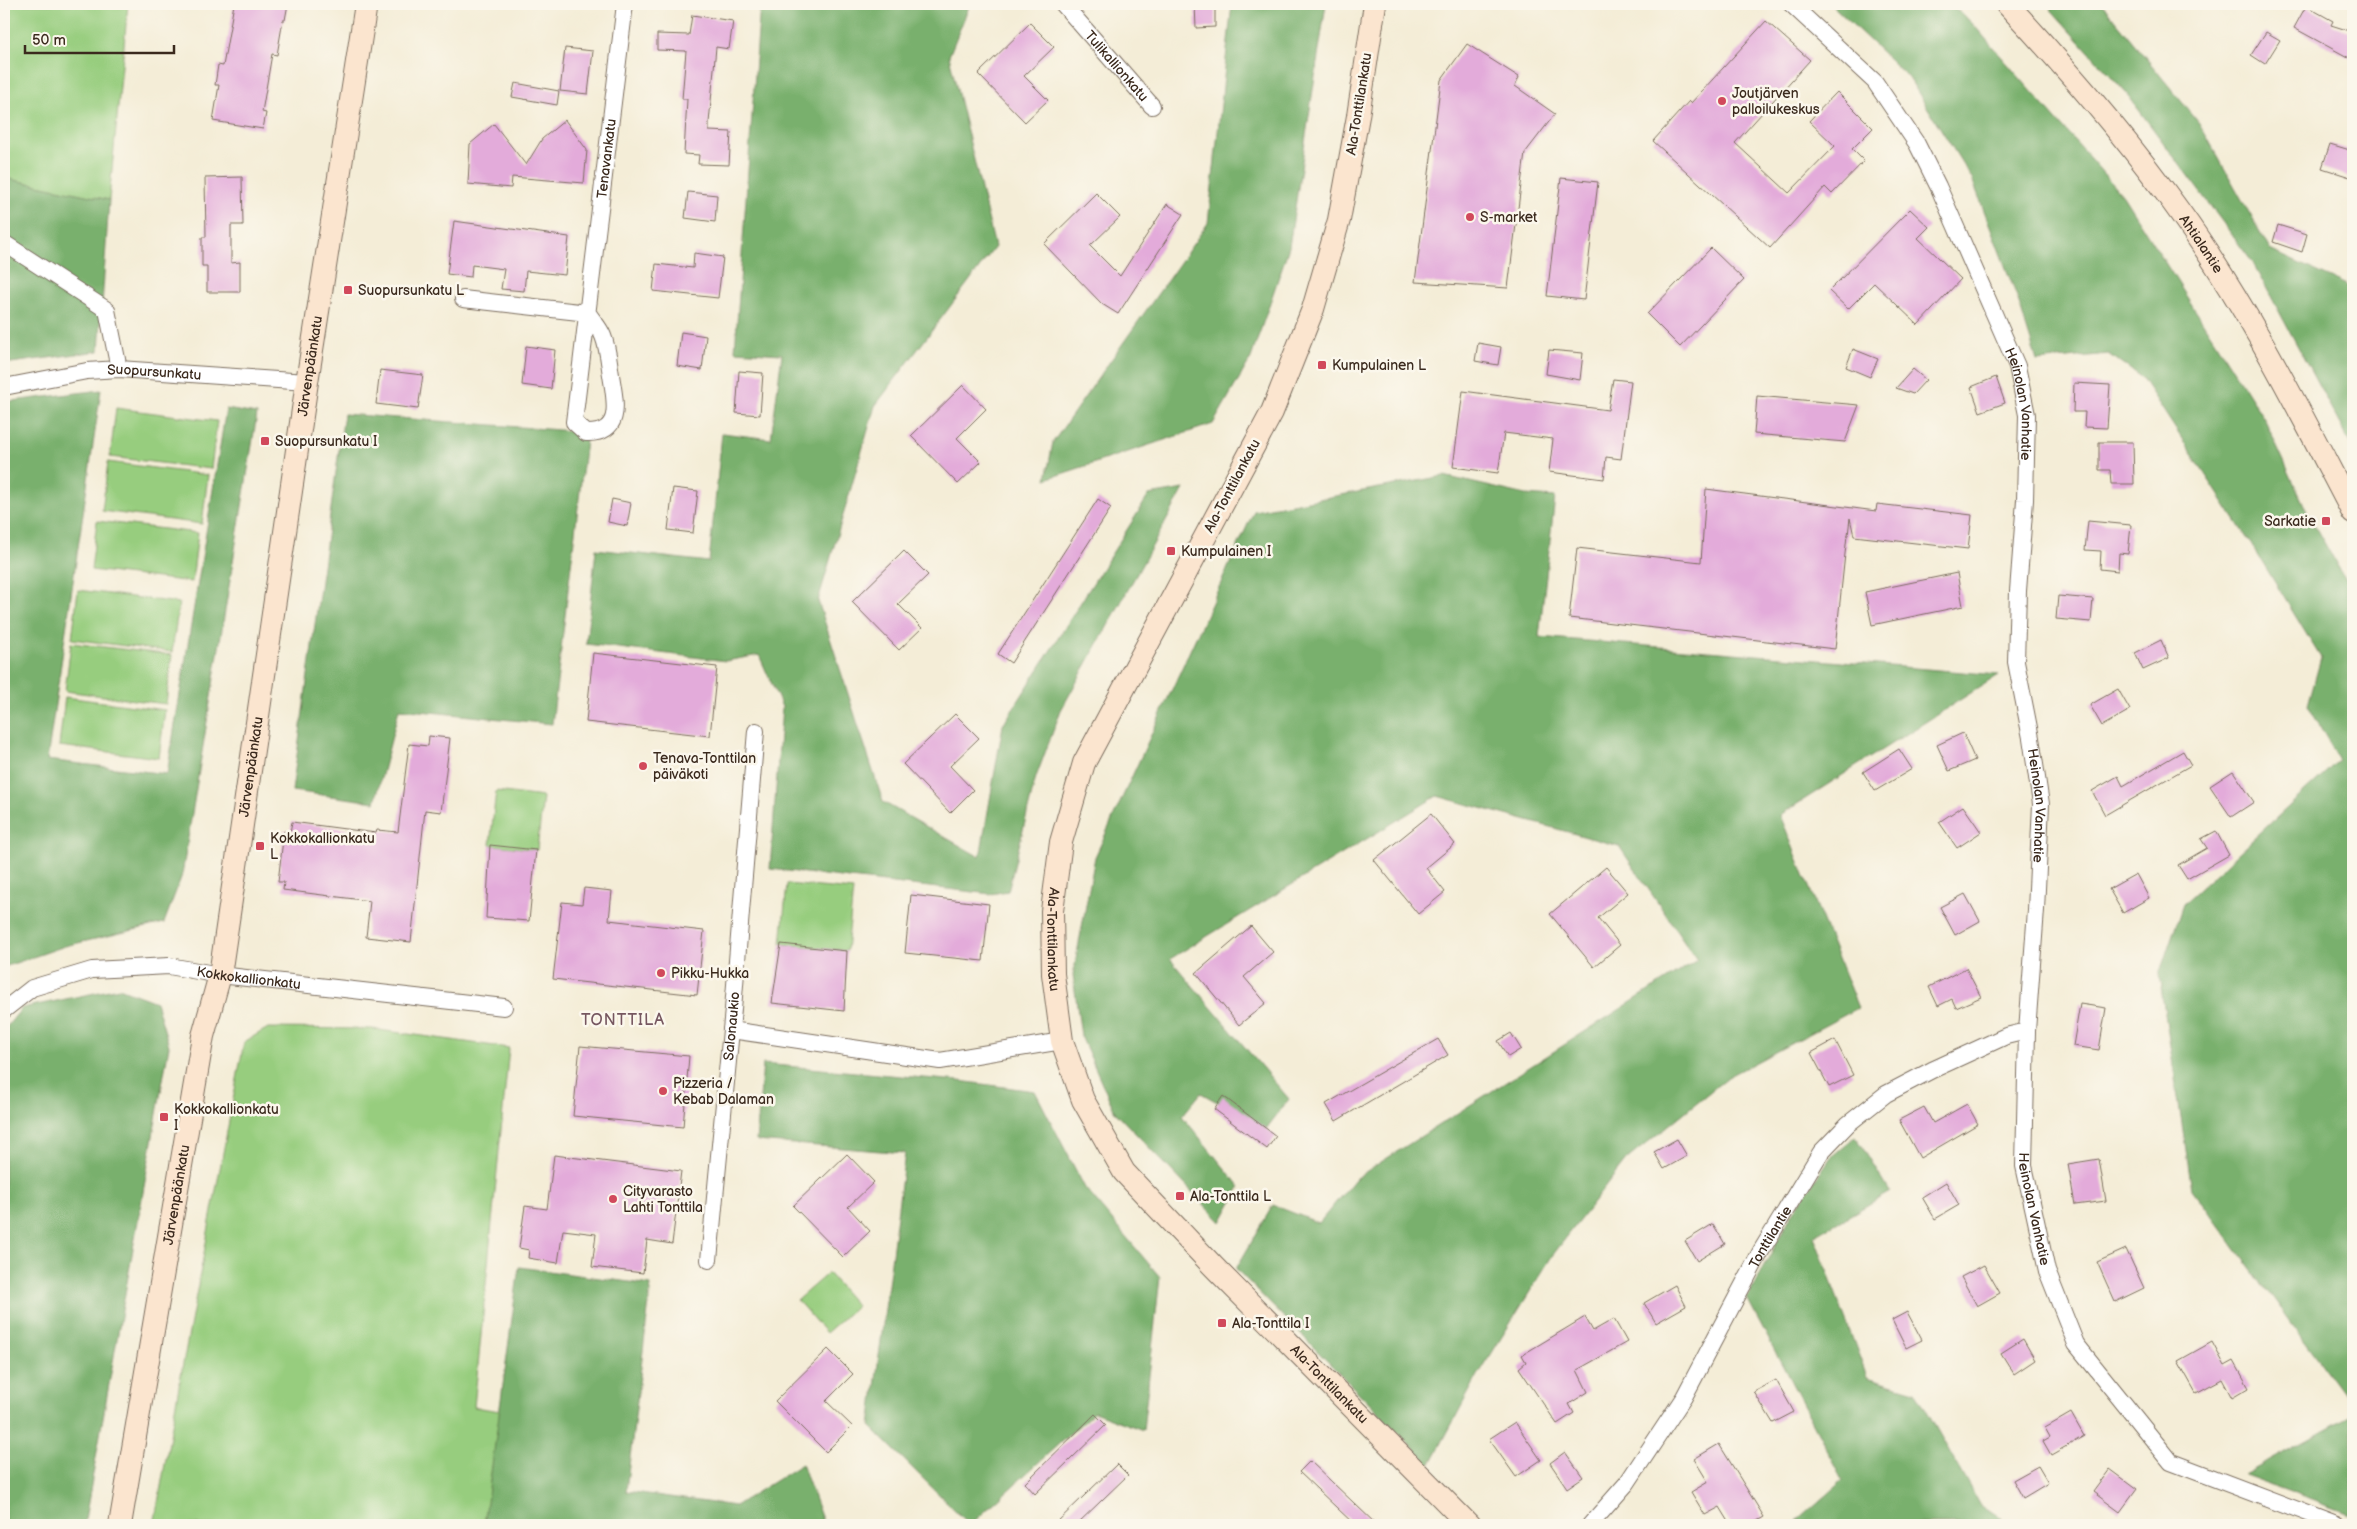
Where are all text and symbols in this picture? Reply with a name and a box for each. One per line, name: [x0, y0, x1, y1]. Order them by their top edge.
scale bar: [25, 22, 174, 54]
street label: Tulikallionkatu: [1082, 27, 1152, 105]
text: 50 m: [32, 31, 66, 50]
street label: Ala-Tonttilankatu: [1343, 52, 1375, 156]
place label: Joutjärven palloilukeskus: [1732, 85, 1820, 118]
marker: Joutjärven palloilukeskus: [1716, 95, 1728, 107]
street label: Tenavankatu: [593, 118, 619, 199]
place label: S-market: [1480, 209, 1538, 226]
marker: S-market: [1464, 211, 1476, 223]
street label: Ahtialantie: [2176, 211, 2227, 276]
place label: Suopursunkatu L: [358, 282, 464, 299]
marker: Suopursunkatu L: [342, 284, 354, 296]
street label: Järvenpäänkatu: [294, 314, 326, 417]
street label: Heinolan Vanhatie: [2001, 345, 2036, 461]
place label: Kumpulainen L: [1332, 357, 1426, 374]
marker: Kumpulainen L: [1316, 359, 1328, 371]
street label: Suopursunkatu: [107, 360, 202, 383]
place label: Suopursunkatu I: [275, 433, 377, 450]
marker: Suopursunkatu I: [259, 435, 271, 447]
street label: Ala-Tonttilankatu: [1200, 436, 1264, 536]
place label: Sarkatie: [2264, 513, 2316, 530]
marker: Sarkatie: [2320, 515, 2332, 527]
place label: Kumpulainen I: [1181, 543, 1271, 560]
marker: Kumpulainen I: [1165, 545, 1177, 557]
street label: Järvenpäänkatu: [235, 715, 266, 818]
street label: Heinolan Vanhatie: [2024, 747, 2049, 863]
place label: Tenava-Tonttilan päiväkoti: [653, 750, 756, 783]
marker: Tenava-Tonttilan päiväkoti: [637, 760, 649, 772]
place label: Kokkokallionkatu L: [270, 830, 375, 863]
marker: Kokkokallionkatu L: [254, 840, 266, 852]
street label: Ala-Tonttilankatu: [1043, 887, 1064, 992]
street label: Kokkokallionkatu: [195, 963, 302, 993]
place label: Pikku-Hukka: [671, 965, 749, 982]
marker: Pikku-Hukka: [655, 967, 667, 979]
street label: Salonaukio: [720, 991, 743, 1061]
district label: TONTTILA: [581, 1011, 665, 1030]
place label: Pizzeria / Kebab Dalaman: [673, 1075, 774, 1108]
marker: Pizzeria / Kebab Dalaman: [657, 1085, 669, 1097]
place label: Kokkokallionkatu I: [174, 1101, 279, 1134]
marker: Kokkokallionkatu I: [158, 1111, 170, 1123]
street label: Järvenpäänkatu: [159, 1143, 193, 1246]
street label: Heinolan Vanhatie: [2015, 1152, 2054, 1267]
place label: Cityvarasto Lahti Tonttila: [623, 1183, 703, 1216]
place label: Ala-Tonttila L: [1190, 1188, 1271, 1205]
marker: Ala-Tonttila L: [1174, 1190, 1186, 1202]
marker: Cityvarasto Lahti Tonttila: [607, 1193, 619, 1205]
street label: Tonttilantie: [1745, 1203, 1795, 1271]
place label: Ala-Tonttila I: [1232, 1315, 1309, 1332]
marker: Ala-Tonttila I: [1216, 1317, 1228, 1329]
street label: Ala-Tonttilankatu: [1287, 1341, 1372, 1427]

